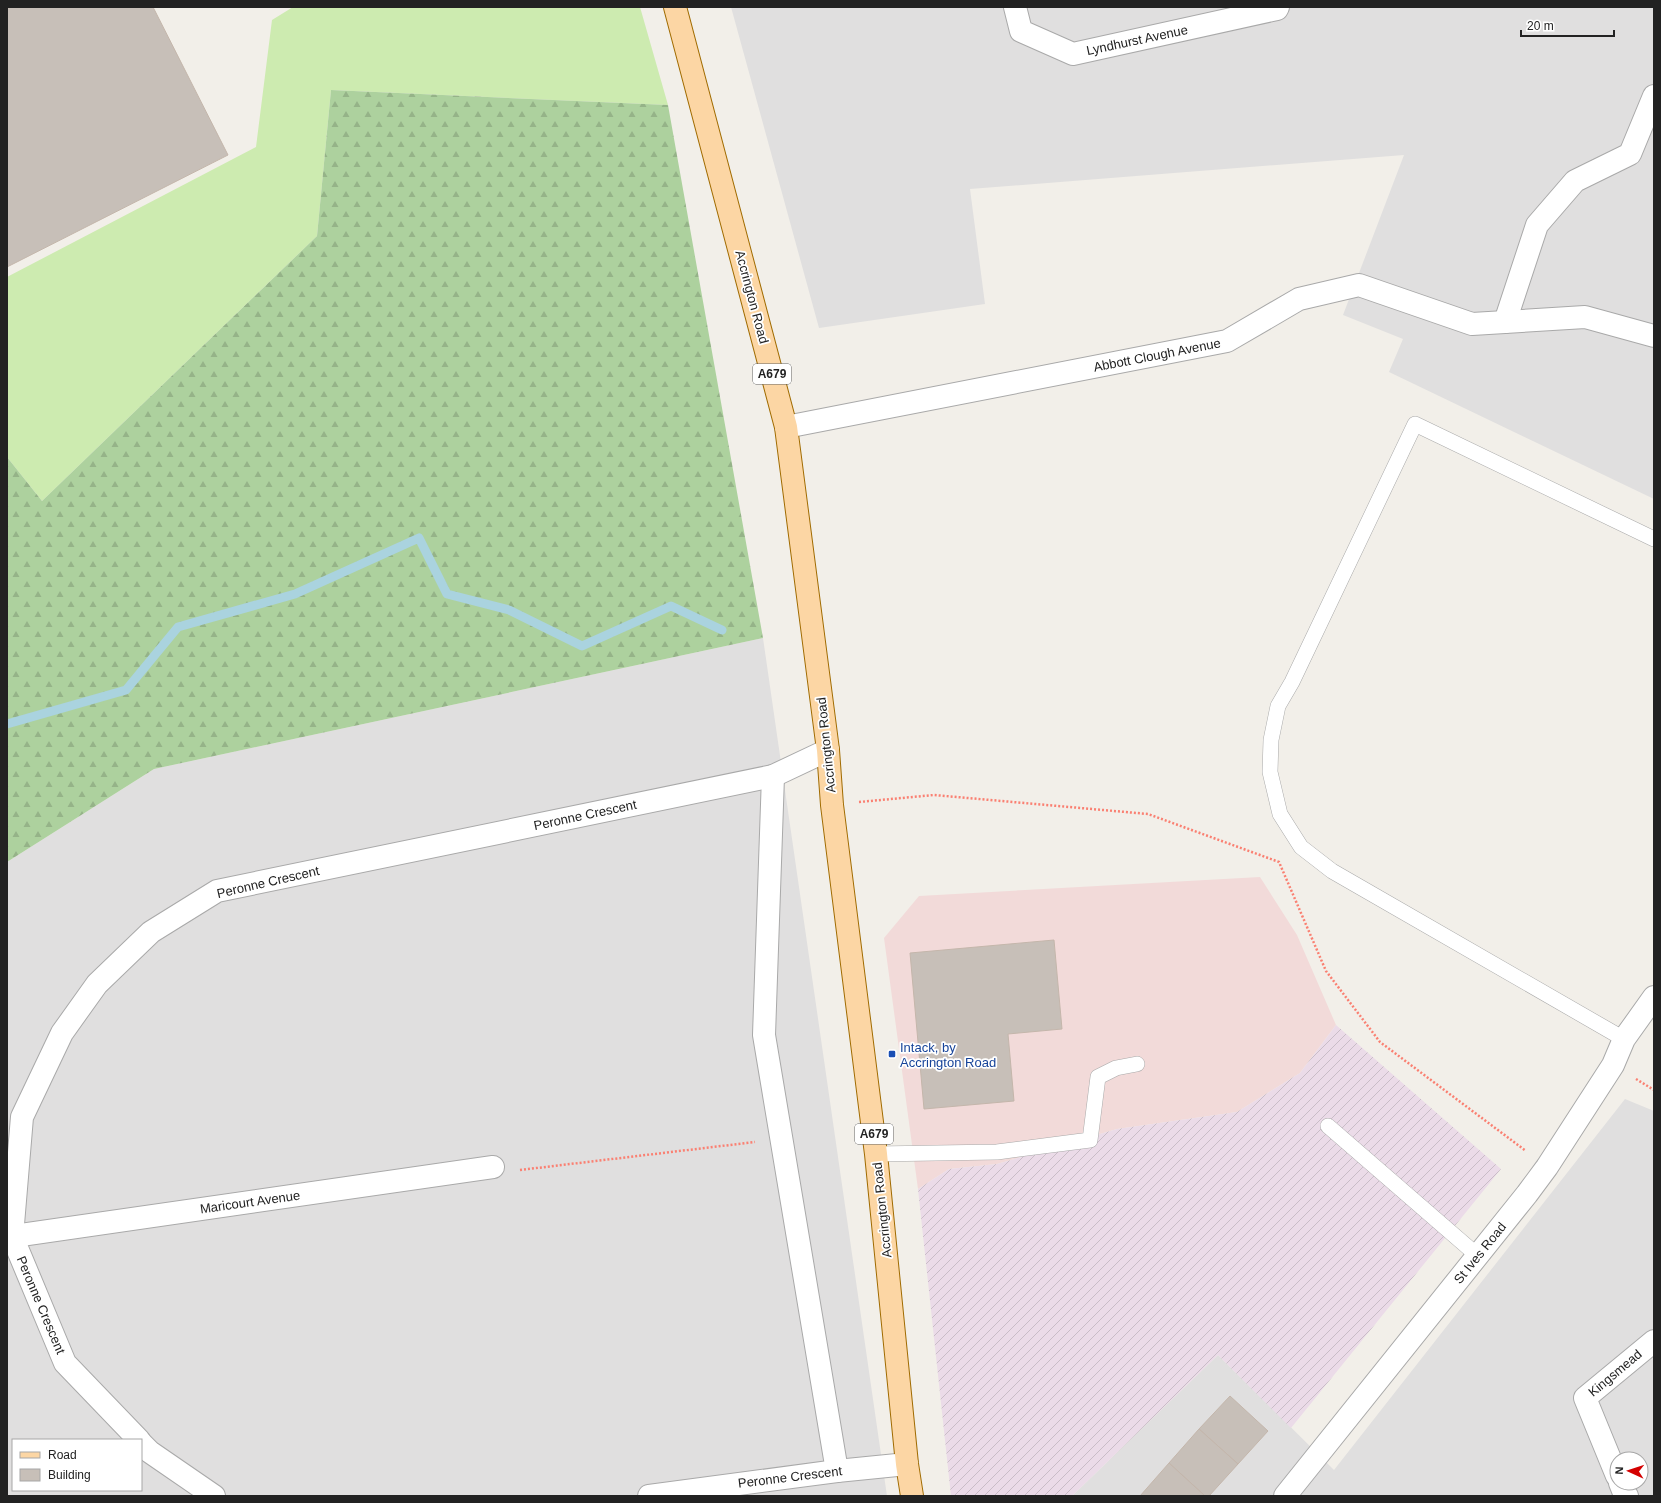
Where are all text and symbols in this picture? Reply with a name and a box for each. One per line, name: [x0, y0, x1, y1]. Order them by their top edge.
scale bar: [1521, 12, 1614, 38]
text: 20 m: [1527, 19, 1554, 33]
street label: Lyndhurst Avenue: [1085, 22, 1189, 58]
street label: Accrington Road: [732, 249, 772, 345]
street label: Abbott Clough Avenue: [1092, 335, 1222, 375]
road number: A679: [753, 364, 791, 384]
street label: Accrington Road: [814, 696, 838, 794]
street label: Peronne Crescent: [532, 797, 638, 833]
street label: Peronne Crescent: [215, 863, 321, 901]
place label: Intack, by Accrington Road: [900, 1040, 996, 1070]
marker: Intack, by Accrington Road: [887, 1049, 897, 1059]
road number: A679: [855, 1124, 893, 1144]
street label: Accrington Road: [870, 1161, 894, 1259]
street label: Maricourt Avenue: [199, 1188, 301, 1216]
street label: St Ives Road: [1451, 1219, 1509, 1287]
street label: Peronne Crescent: [14, 1254, 69, 1357]
street label: Kingsmead: [1585, 1346, 1645, 1400]
legend: [12, 1439, 142, 1491]
text: Road: [48, 1448, 77, 1462]
north arrow: [1609, 1451, 1649, 1491]
street label: Peronne Crescent: [737, 1463, 843, 1491]
text: N: [1613, 1466, 1625, 1475]
text: Building: [48, 1468, 91, 1482]

